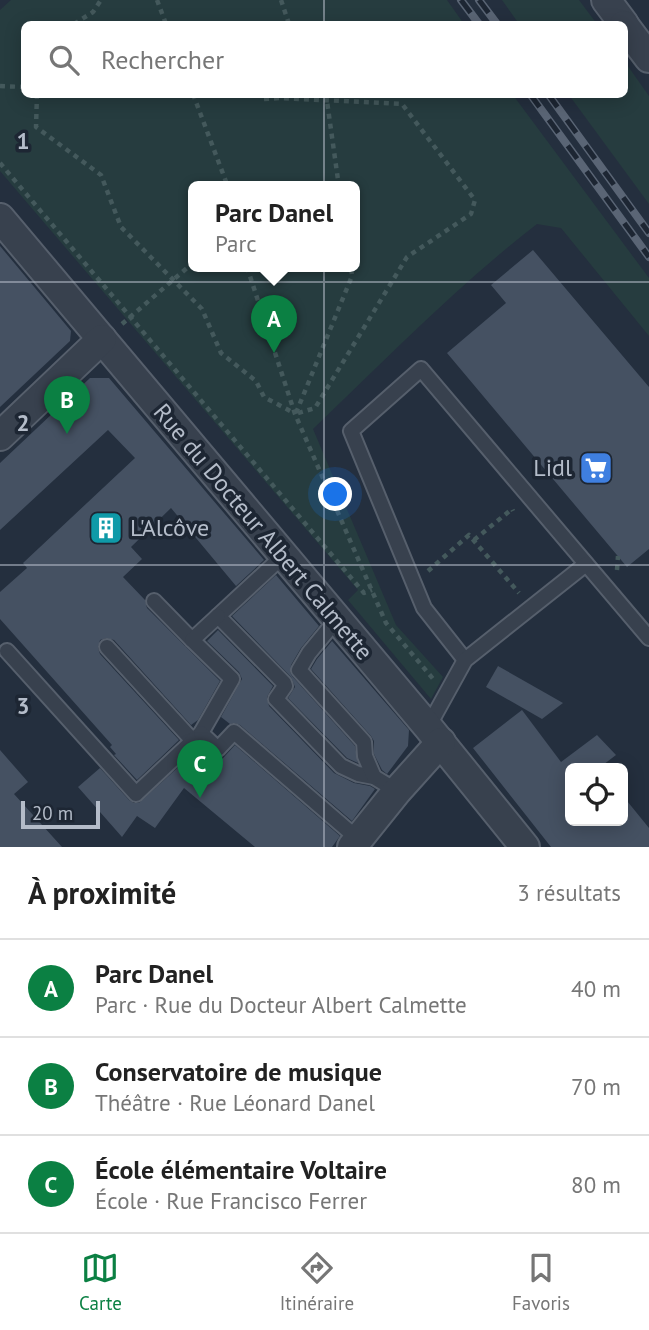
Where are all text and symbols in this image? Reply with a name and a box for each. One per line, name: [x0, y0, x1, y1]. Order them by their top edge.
search box: [21, 21, 628, 98]
icon: search: [45, 41, 83, 79]
text: Rechercher: [101, 43, 224, 76]
text: 1: [16, 126, 30, 155]
popup: [188, 181, 360, 272]
text: Parc Danel: [215, 196, 333, 229]
text: Parc: [215, 229, 257, 258]
pin: A: [251, 295, 297, 353]
pin: B: [44, 376, 90, 434]
street label: Rue du Docteur Albert Calmette: [147, 397, 380, 666]
text: 2: [16, 408, 30, 437]
supermarket icon: Lidl: [577, 449, 615, 487]
place label: Lidl: [533, 452, 572, 483]
your location: [318, 477, 352, 511]
building icon: L'Alcôve: [87, 509, 125, 547]
place label: L'Alcôve: [130, 512, 209, 543]
text: 3: [16, 691, 30, 720]
pin: C: [177, 740, 223, 798]
map controls: [565, 763, 628, 826]
button: locate: [565, 763, 628, 826]
scale bar: [21, 798, 100, 830]
text: 20 m: [32, 801, 73, 825]
text: À proximité: [28, 873, 176, 912]
text: 3 résultats: [517, 878, 621, 907]
text: Parc Danel: [95, 957, 213, 990]
text: A: [44, 974, 58, 1003]
text: 40 m: [571, 974, 621, 1003]
text: Parc · Rue du Docteur Albert Calmette: [95, 990, 467, 1019]
text: Conservatoire de musique: [95, 1055, 382, 1088]
text: B: [44, 1072, 58, 1101]
text: 70 m: [571, 1072, 621, 1101]
text: Théâtre · Rue Léonard Danel: [95, 1088, 375, 1117]
text: École élémentaire Voltaire: [95, 1153, 387, 1186]
text: C: [45, 1170, 57, 1199]
text: 80 m: [571, 1170, 621, 1199]
text: École · Rue Francisco Ferrer: [95, 1186, 367, 1215]
tab: Carte: [79, 1249, 122, 1315]
tab: Itinéraire: [280, 1249, 354, 1315]
tab: Favoris: [512, 1249, 570, 1315]

